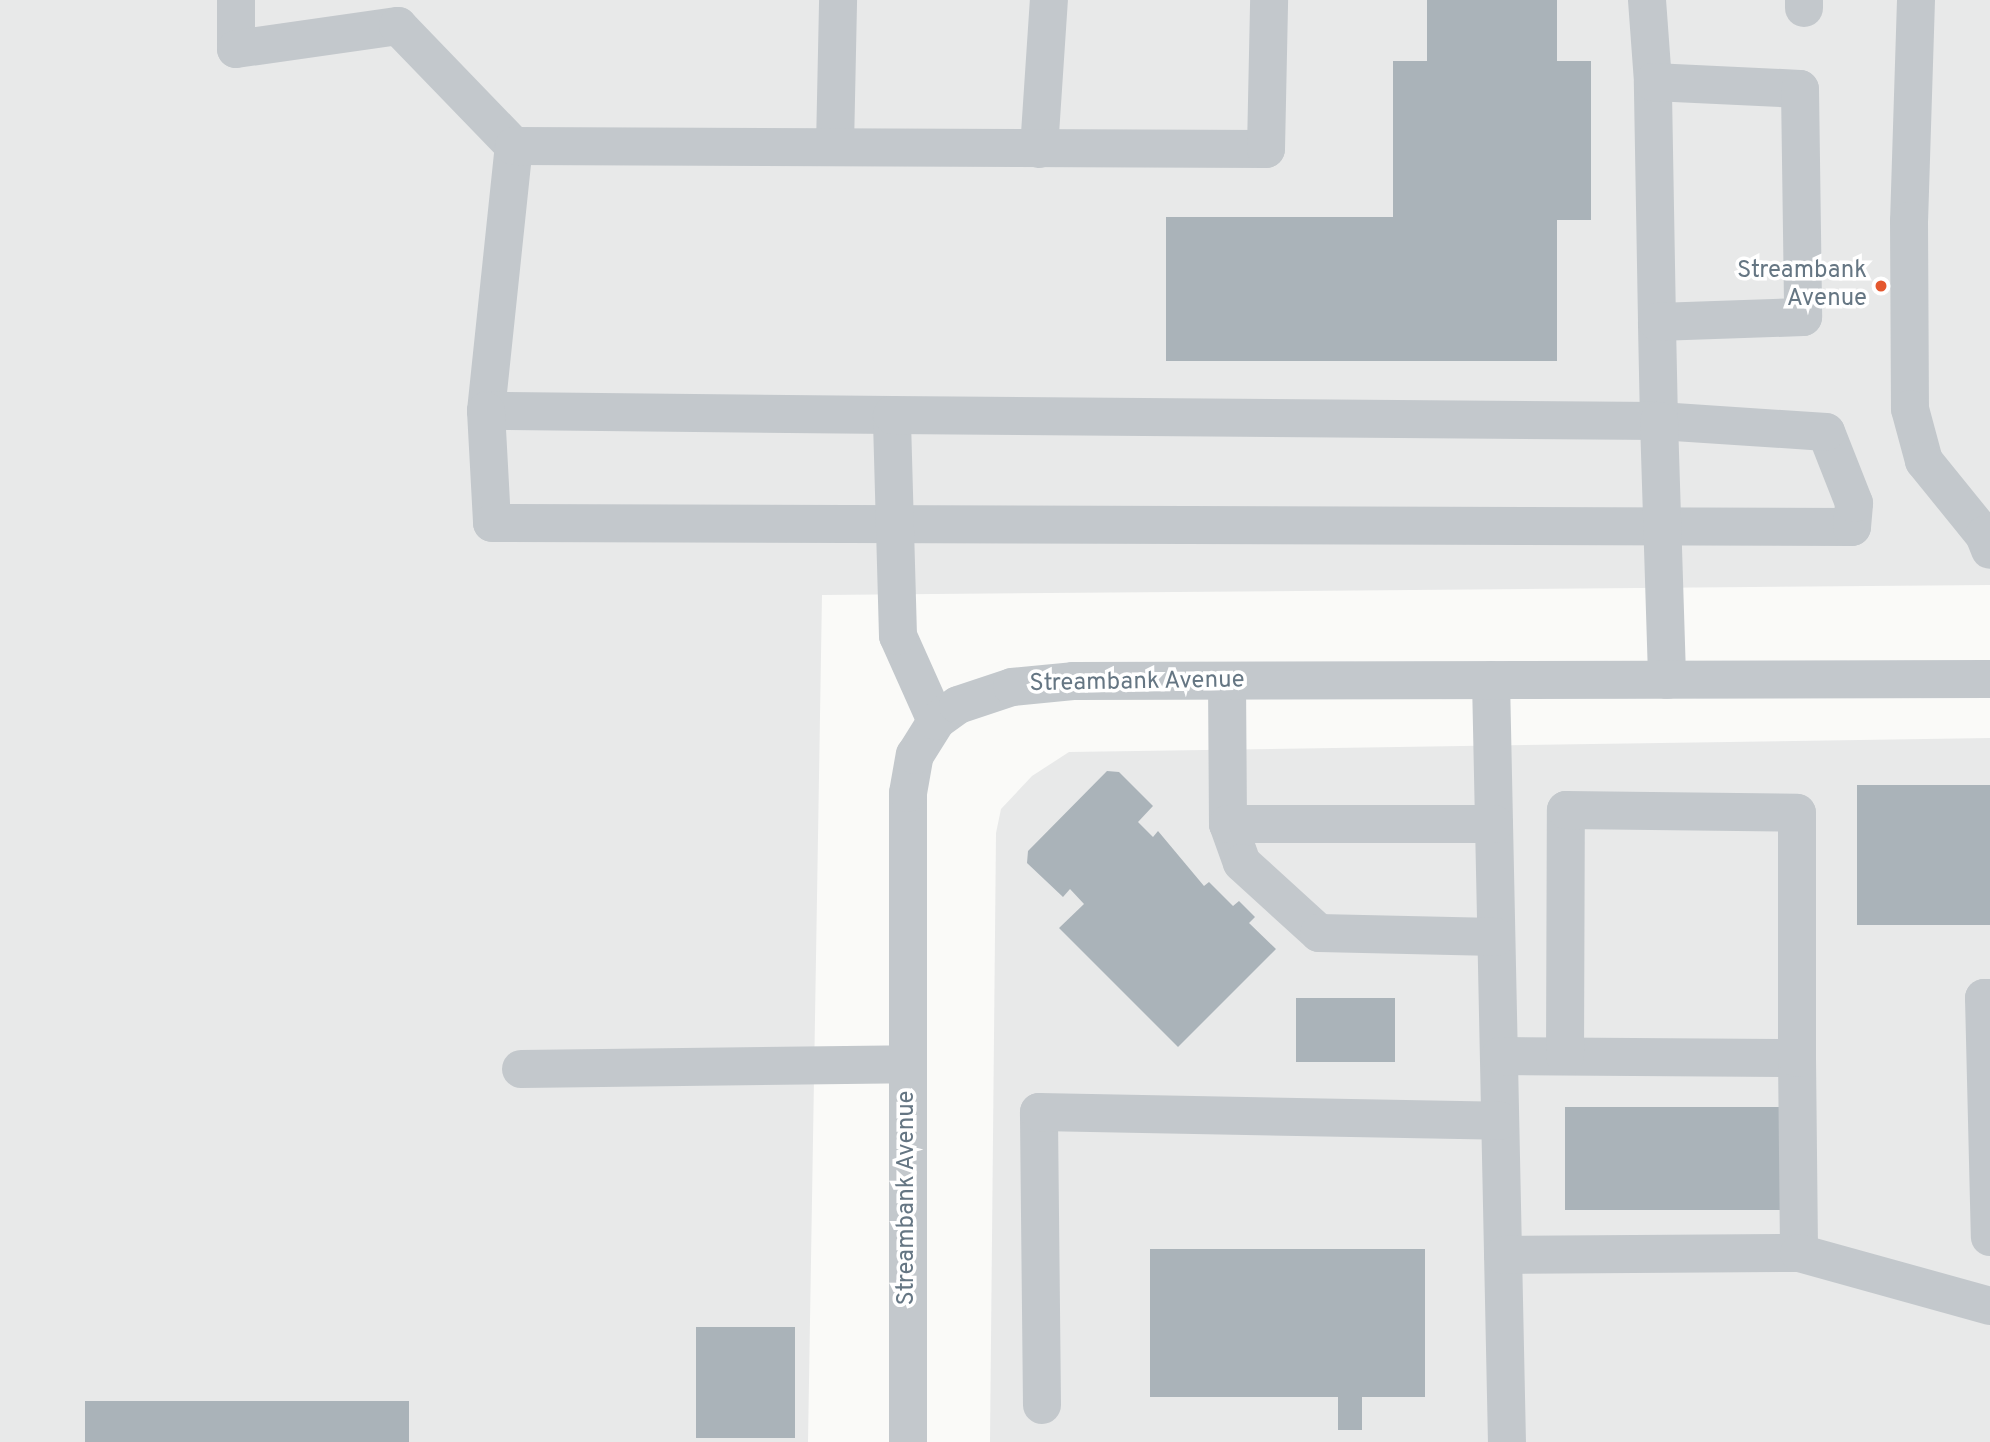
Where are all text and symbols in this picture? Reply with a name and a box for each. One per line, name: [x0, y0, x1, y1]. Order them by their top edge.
place label: Streambank Avenue: [1737, 258, 1867, 314]
marker: Streambank Avenue: [1873, 278, 1889, 294]
street label: Streambank Avenue: [1029, 667, 1245, 699]
street label: Streambank Avenue: [894, 1090, 922, 1306]

